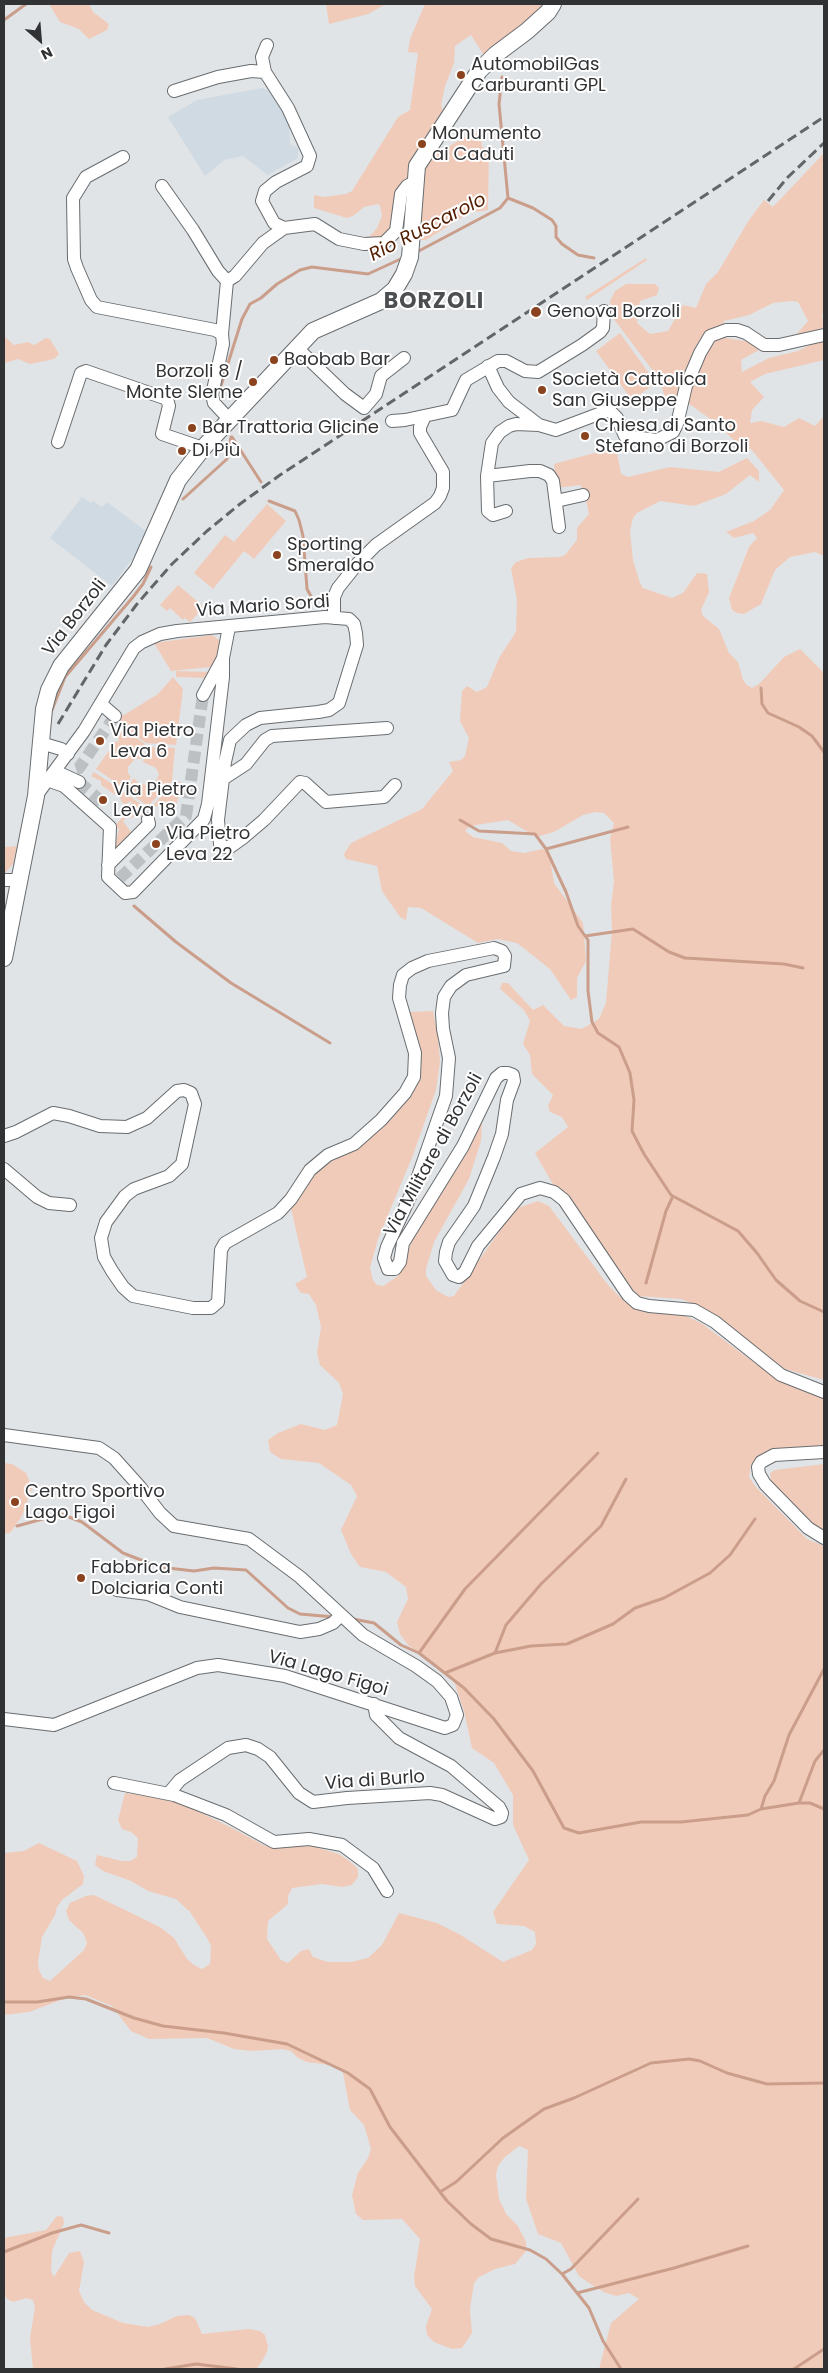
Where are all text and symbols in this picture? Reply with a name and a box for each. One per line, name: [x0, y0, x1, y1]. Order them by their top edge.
north arrow: [15, 15, 65, 65]
text: N: [38, 42, 56, 65]
place label: AutomobilGas Carburanti GPL: [471, 54, 606, 96]
marker: AutomobilGas Carburanti GPL: [455, 69, 467, 81]
place label: Monumento ai Caduti: [432, 123, 541, 166]
marker: Monumento ai Caduti: [416, 138, 428, 150]
water label: Rio Ruscarolo: [366, 189, 490, 267]
district label: BORZOLI: [383, 289, 485, 315]
place label: Genova Borzoli: [547, 301, 680, 323]
marker: Genova Borzoli: [529, 305, 543, 319]
place label: Baobab Bar: [284, 349, 390, 371]
marker: Baobab Bar: [268, 354, 280, 366]
place label: Borzoli 8 / Monte Sleme: [126, 361, 243, 404]
place label: Società Cattolica San Giuseppe: [552, 369, 707, 412]
marker: Borzoli 8 / Monte Sleme: [247, 376, 259, 388]
marker: Società Cattolica San Giuseppe: [536, 384, 548, 396]
place label: Chiesa di Santo Stefano di Borzoli: [595, 415, 748, 458]
place label: Bar Trattoria Glicine: [202, 417, 379, 439]
marker: Bar Trattoria Glicine: [186, 422, 198, 434]
marker: Chiesa di Santo Stefano di Borzoli: [579, 430, 591, 442]
place label: Di Più: [192, 440, 240, 462]
marker: Di Più: [176, 445, 188, 457]
place label: Sporting Smeraldo: [287, 534, 374, 576]
marker: Sporting Smeraldo: [271, 549, 283, 561]
street label: Via Borzoli: [38, 575, 112, 661]
street label: Via Mario Sordi: [195, 592, 331, 622]
place label: Via Pietro Leva 6: [110, 720, 194, 762]
marker: Via Pietro Leva 6: [94, 735, 106, 747]
place label: Via Pietro Leva 18: [113, 779, 197, 822]
marker: Via Pietro Leva 18: [97, 794, 109, 806]
place label: Via Pietro Leva 22: [166, 823, 250, 866]
marker: Via Pietro Leva 22: [150, 838, 162, 850]
street label: Via Militare di Borzoli: [380, 1070, 488, 1240]
place label: Centro Sportivo Lago Figoi: [25, 1481, 165, 1524]
marker: Centro Sportivo Lago Figoi: [9, 1496, 21, 1508]
place label: Fabbrica Dolciaria Conti: [91, 1557, 223, 1600]
marker: Fabbrica Dolciaria Conti: [75, 1572, 87, 1584]
street label: Via Lago Figoi: [266, 1647, 390, 1701]
street label: Via di Burlo: [324, 1767, 426, 1795]

